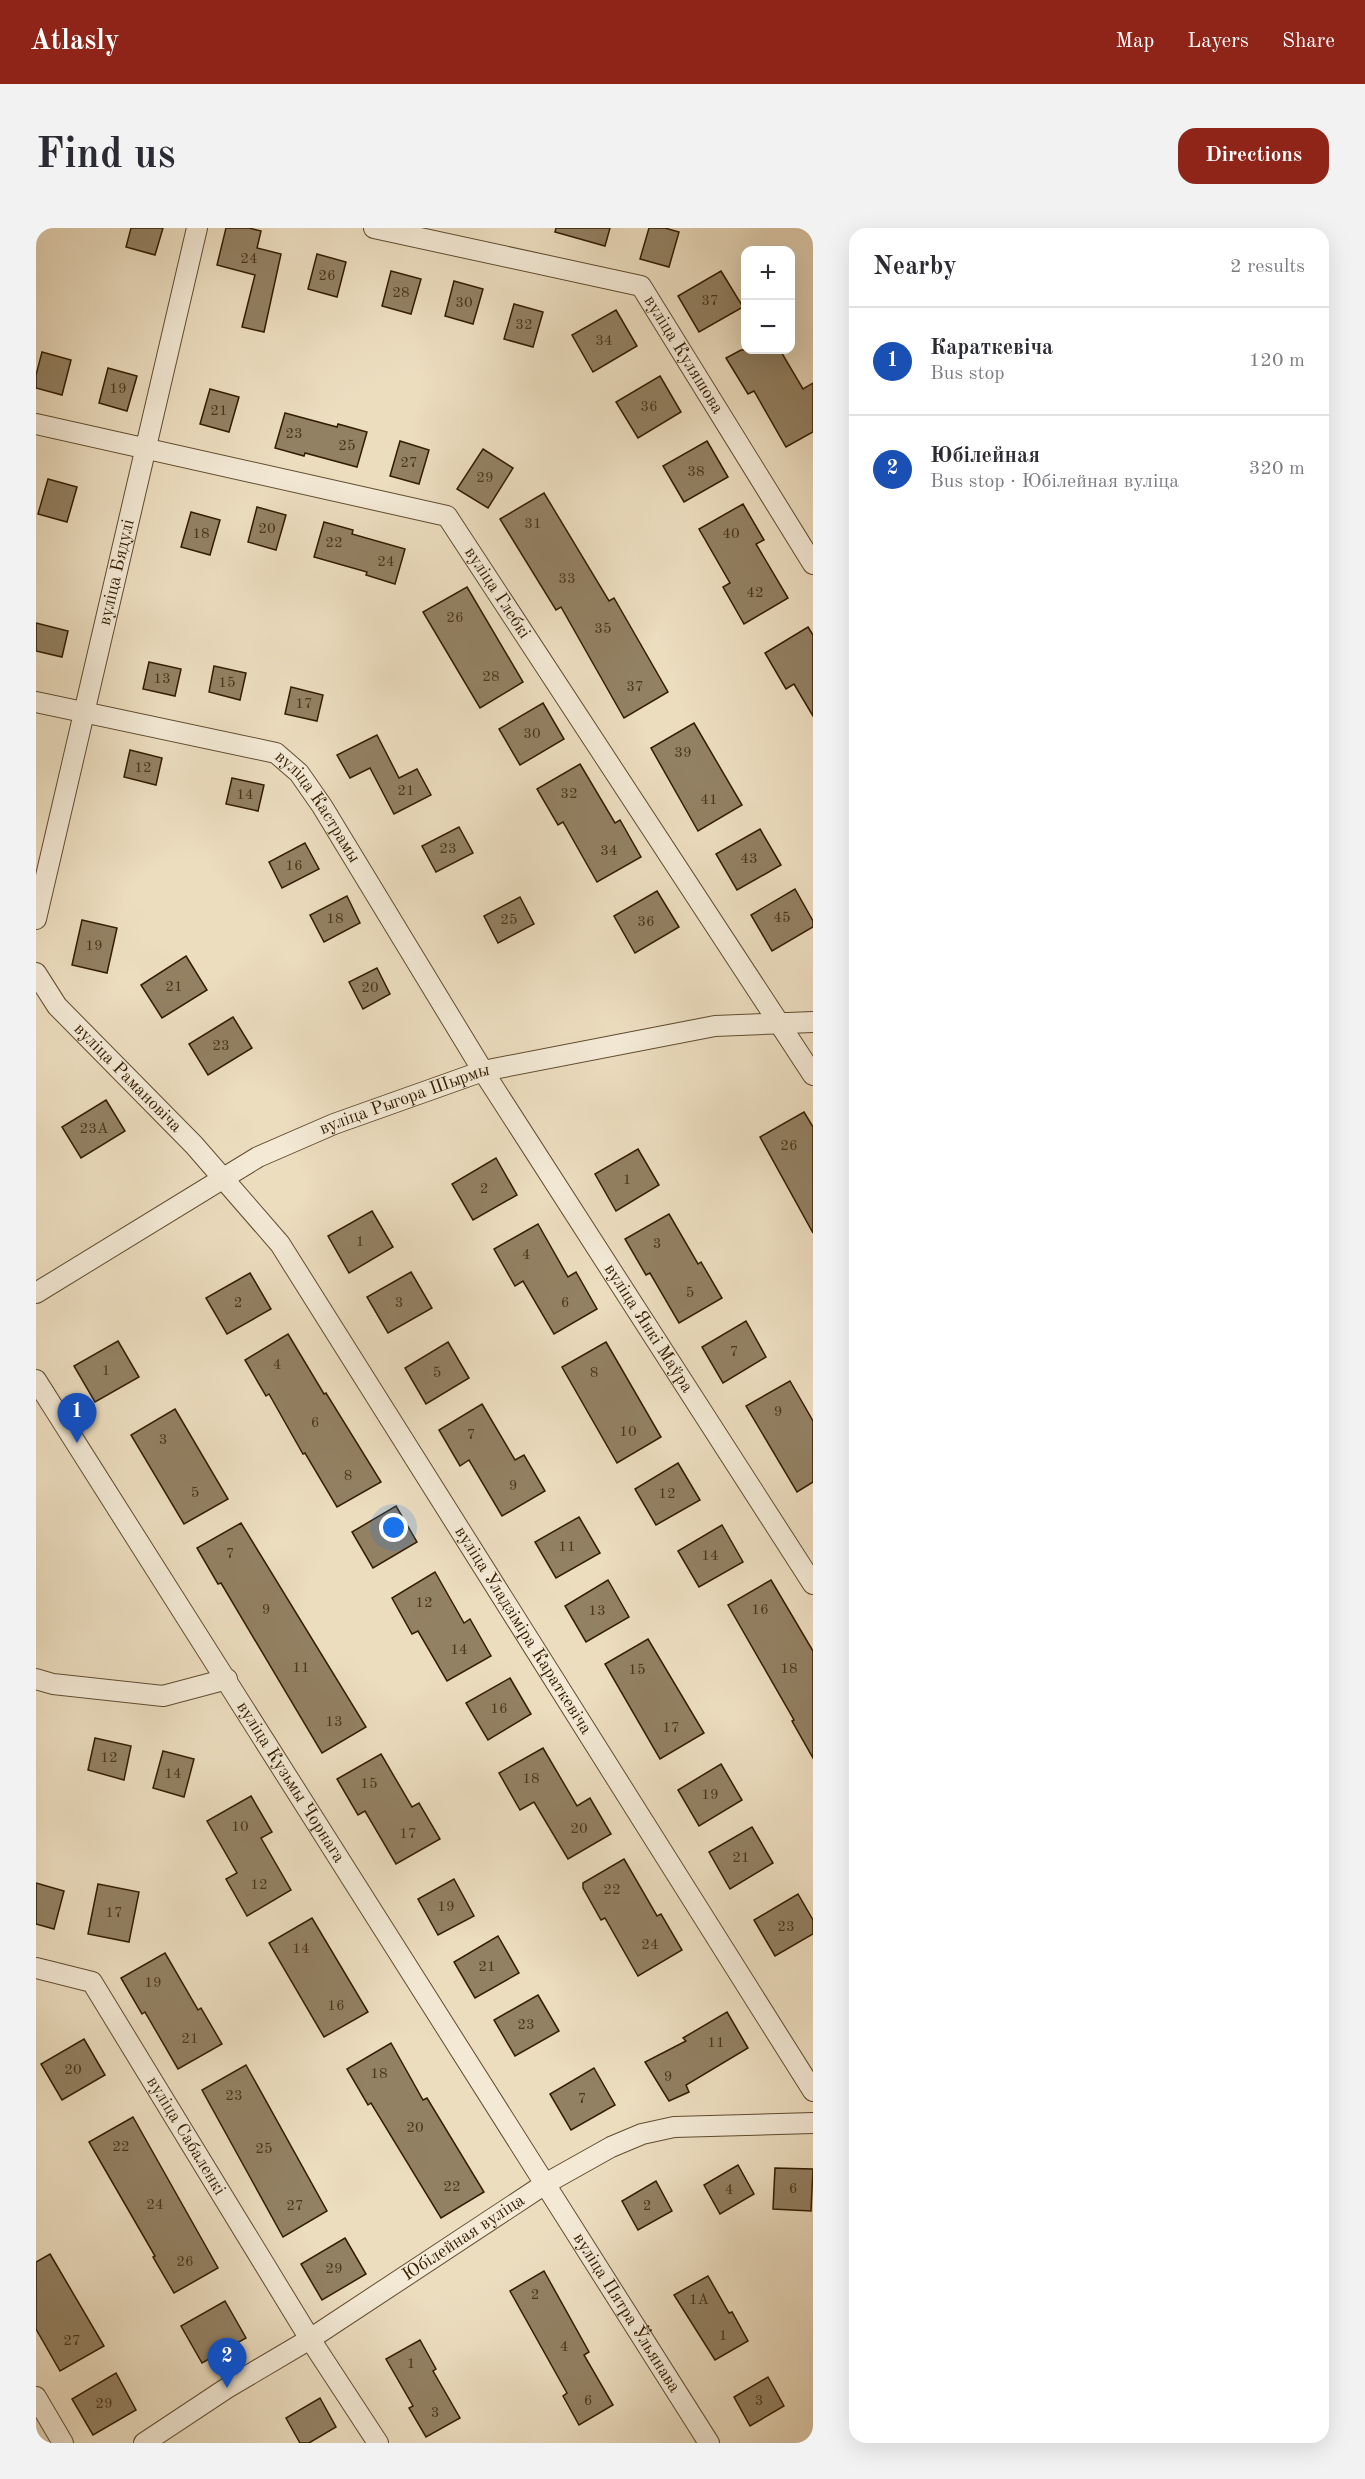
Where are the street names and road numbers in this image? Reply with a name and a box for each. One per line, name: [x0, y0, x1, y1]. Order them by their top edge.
street label: вуліца Куляшова: [640, 292, 727, 417]
street label: вуліца Бядулі: [96, 517, 138, 627]
street label: вуліца Глебкі: [461, 544, 534, 642]
street label: вуліца Кастрамы: [271, 747, 363, 866]
street label: вуліца Рамановіча: [70, 1020, 185, 1136]
street label: вуліца Рыгора Шырмы: [317, 1061, 491, 1138]
street label: вуліца Янкі Маўра: [601, 1261, 696, 1396]
street label: вуліца Уладзіміра Караткевіча: [451, 1523, 595, 1738]
street label: вуліца Кузьмы Чорнага: [233, 1699, 348, 1866]
street label: вуліца Сабаленкі: [143, 2074, 229, 2198]
street label: Юбілейная вуліца: [399, 2191, 528, 2284]
street label: вуліца Пятра Ўльянава: [570, 2230, 684, 2396]

